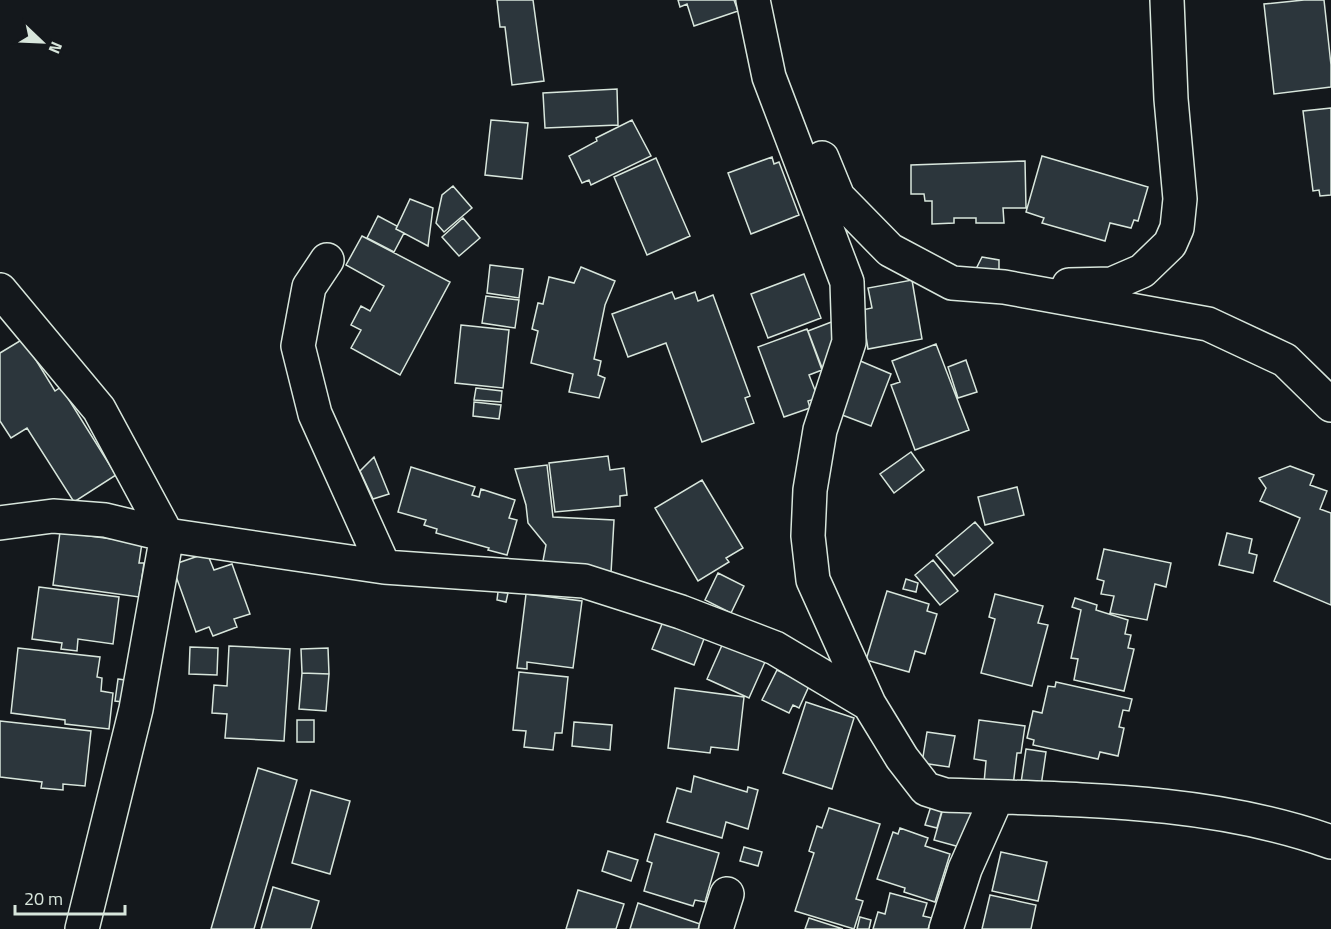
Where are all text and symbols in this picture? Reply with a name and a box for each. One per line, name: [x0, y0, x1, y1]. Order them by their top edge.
north arrow: [12, 12, 72, 72]
text: N: [43, 38, 69, 58]
scale bar: [15, 878, 124, 916]
text: 20 m: [24, 885, 63, 912]

